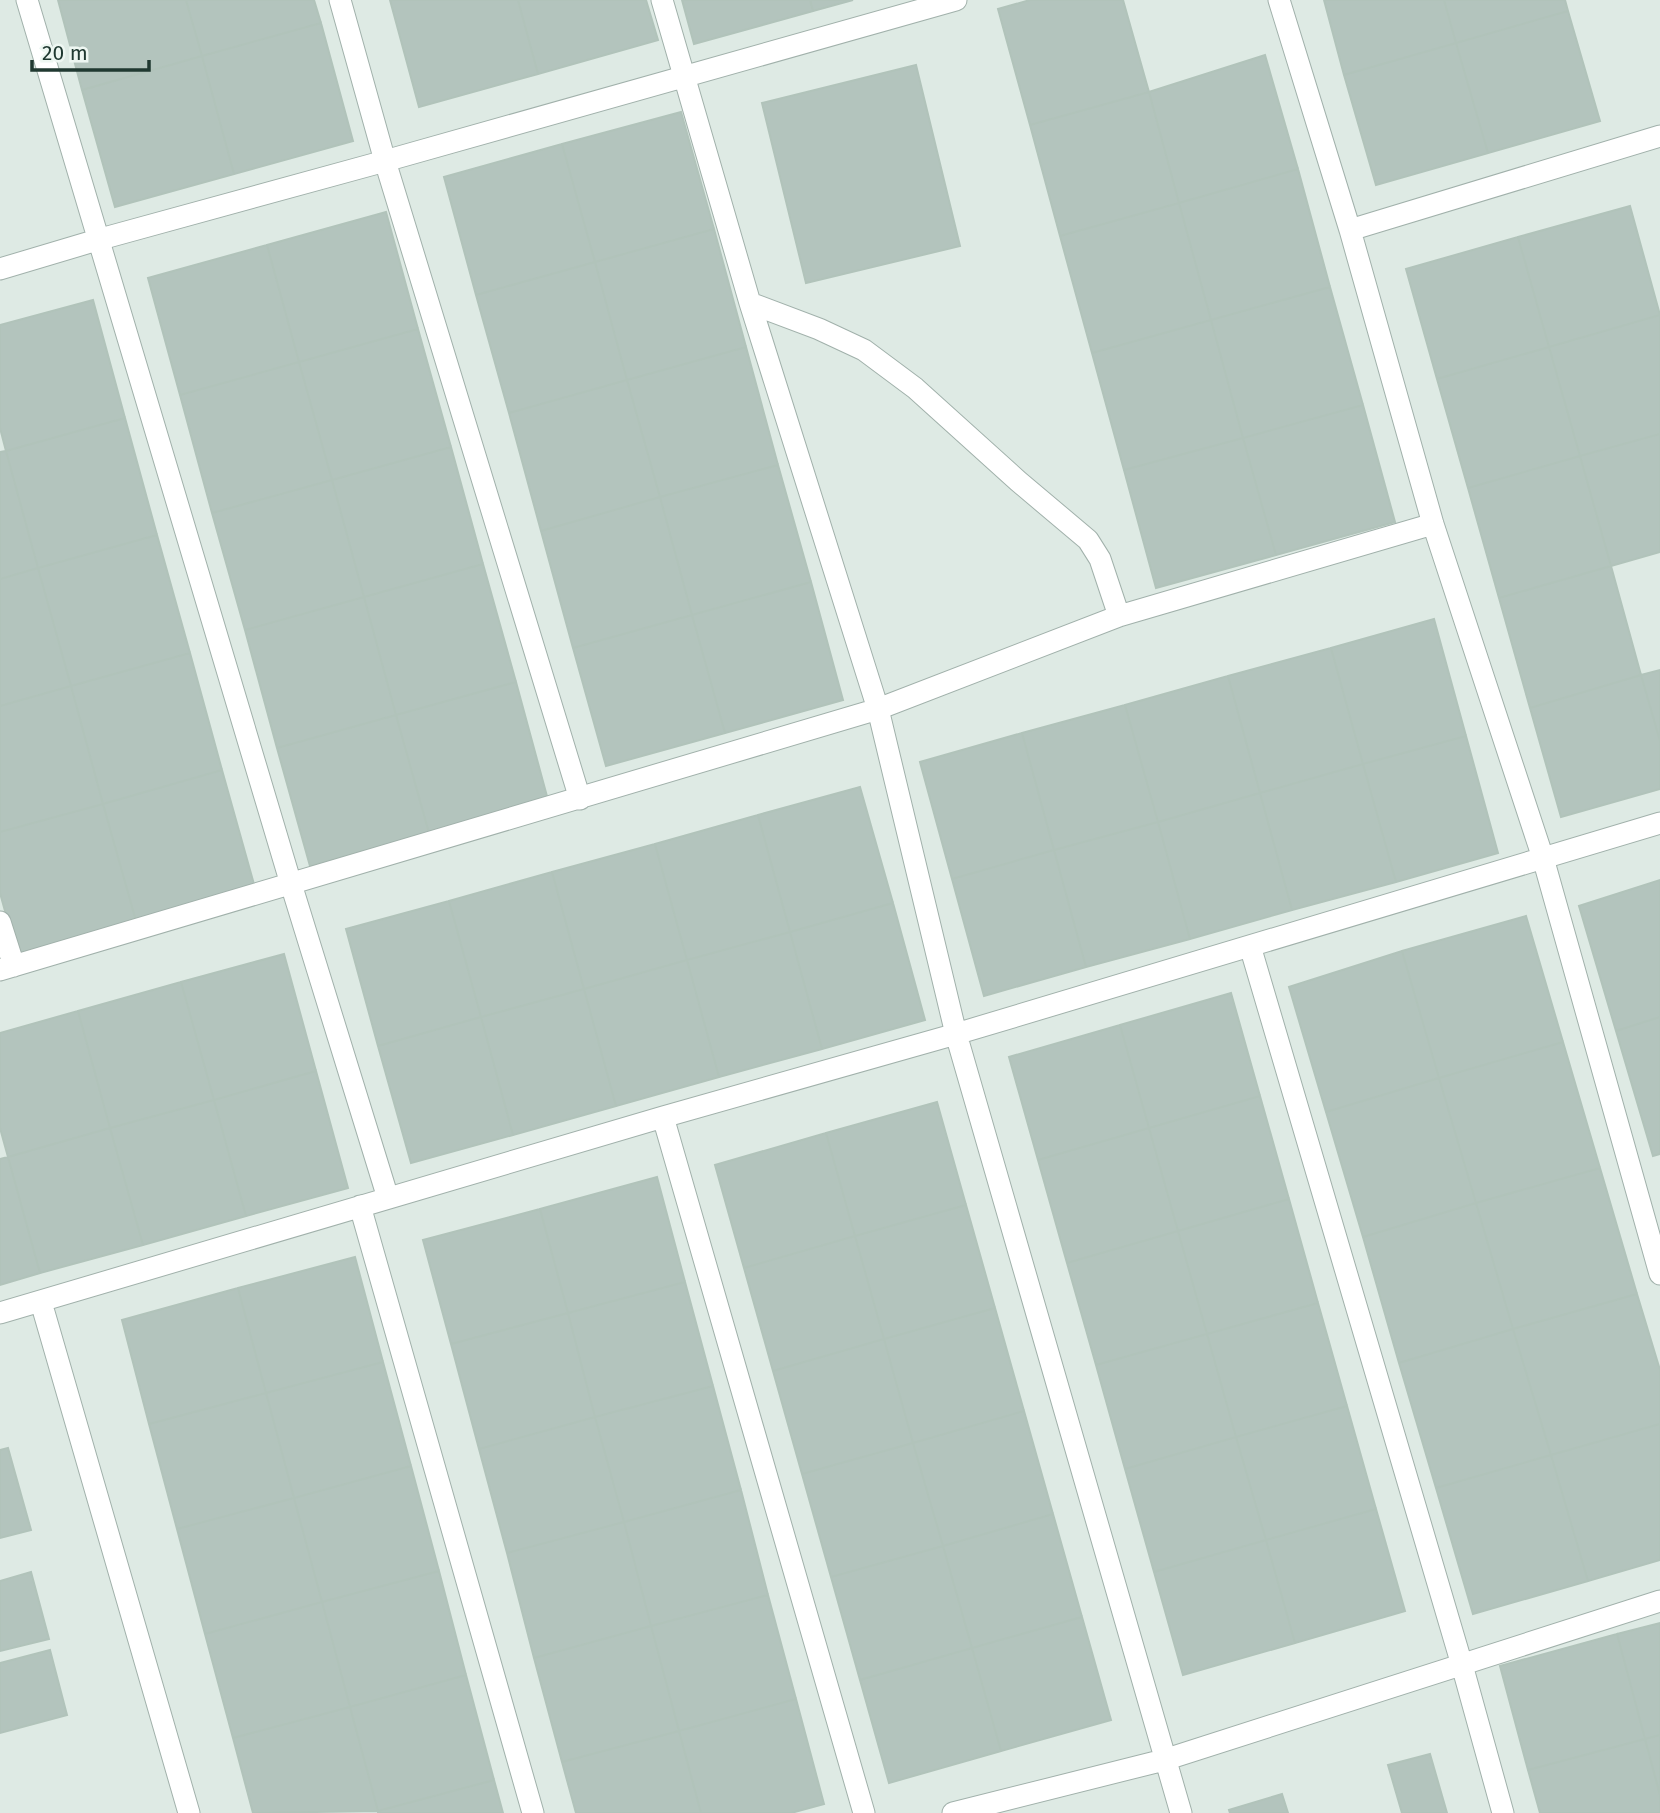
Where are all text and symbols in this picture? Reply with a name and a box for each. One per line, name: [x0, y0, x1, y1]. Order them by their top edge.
scale bar: [32, 28, 149, 72]
text: 20 m: [42, 40, 88, 66]

